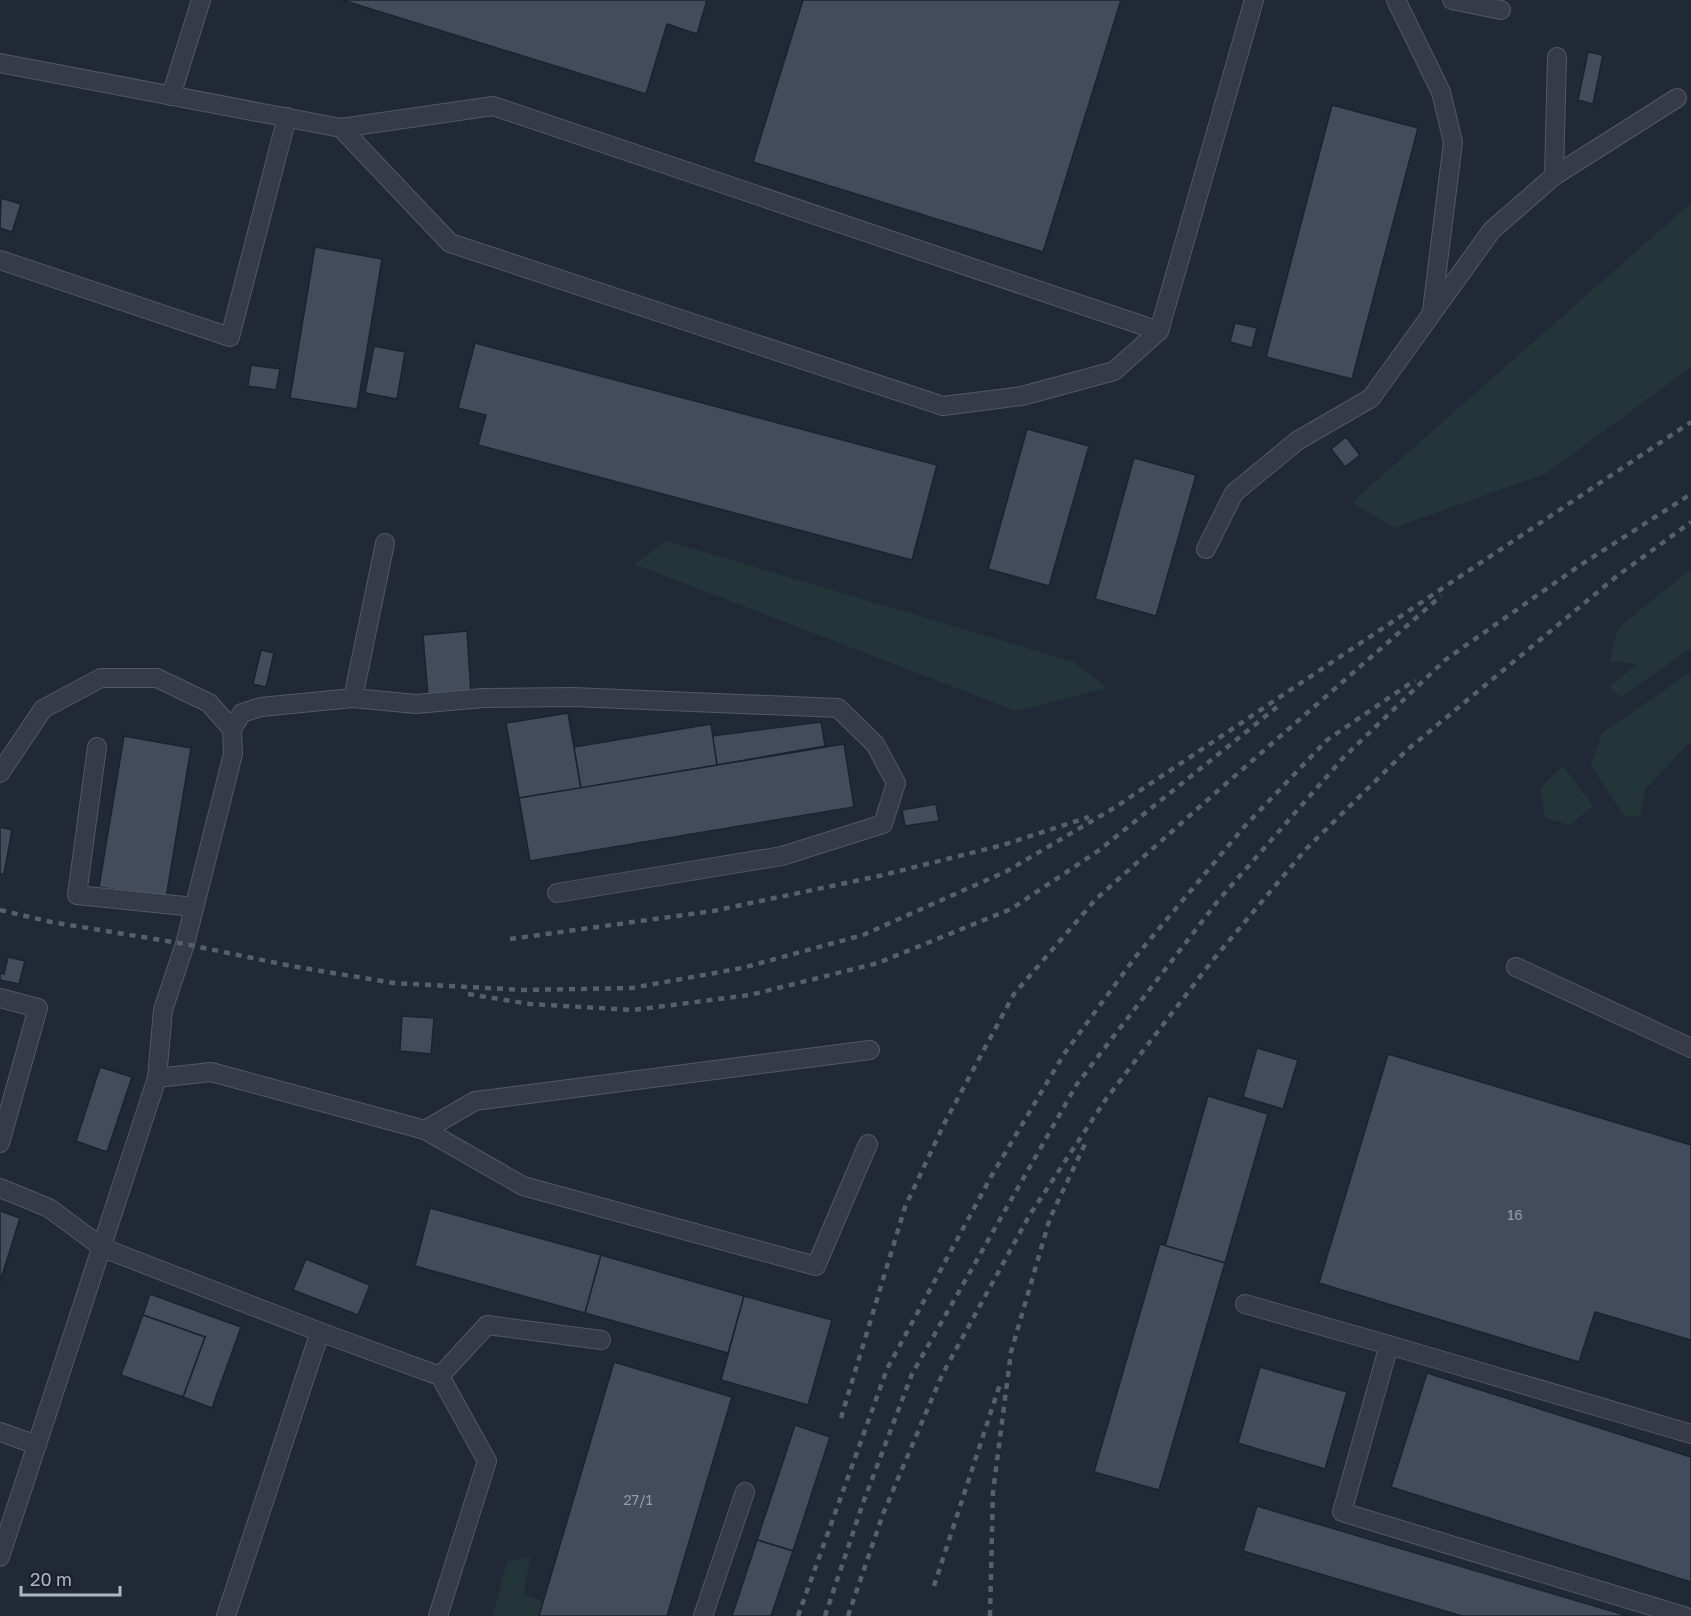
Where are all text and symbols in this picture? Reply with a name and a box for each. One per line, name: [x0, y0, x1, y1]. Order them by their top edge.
house number: 16: [1507, 1206, 1523, 1223]
house number: 27/1: [623, 1491, 653, 1508]
scale bar: [21, 1559, 120, 1597]
text: 20 m: [30, 1568, 72, 1590]

